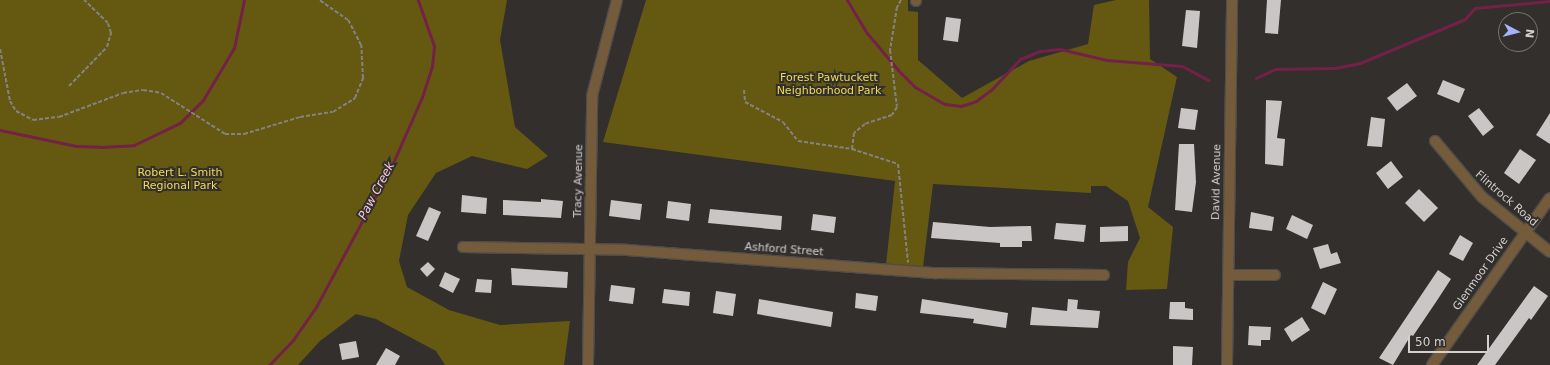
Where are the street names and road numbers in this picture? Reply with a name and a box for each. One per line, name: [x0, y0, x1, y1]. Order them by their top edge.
street label: Tracy Avenue: [572, 144, 586, 218]
street label: David Avenue: [1210, 144, 1224, 220]
street label: Flintrock Road: [1472, 168, 1540, 230]
street label: Glenmoor Drive: [1451, 235, 1511, 313]
street label: Ashford Street: [744, 241, 824, 259]

